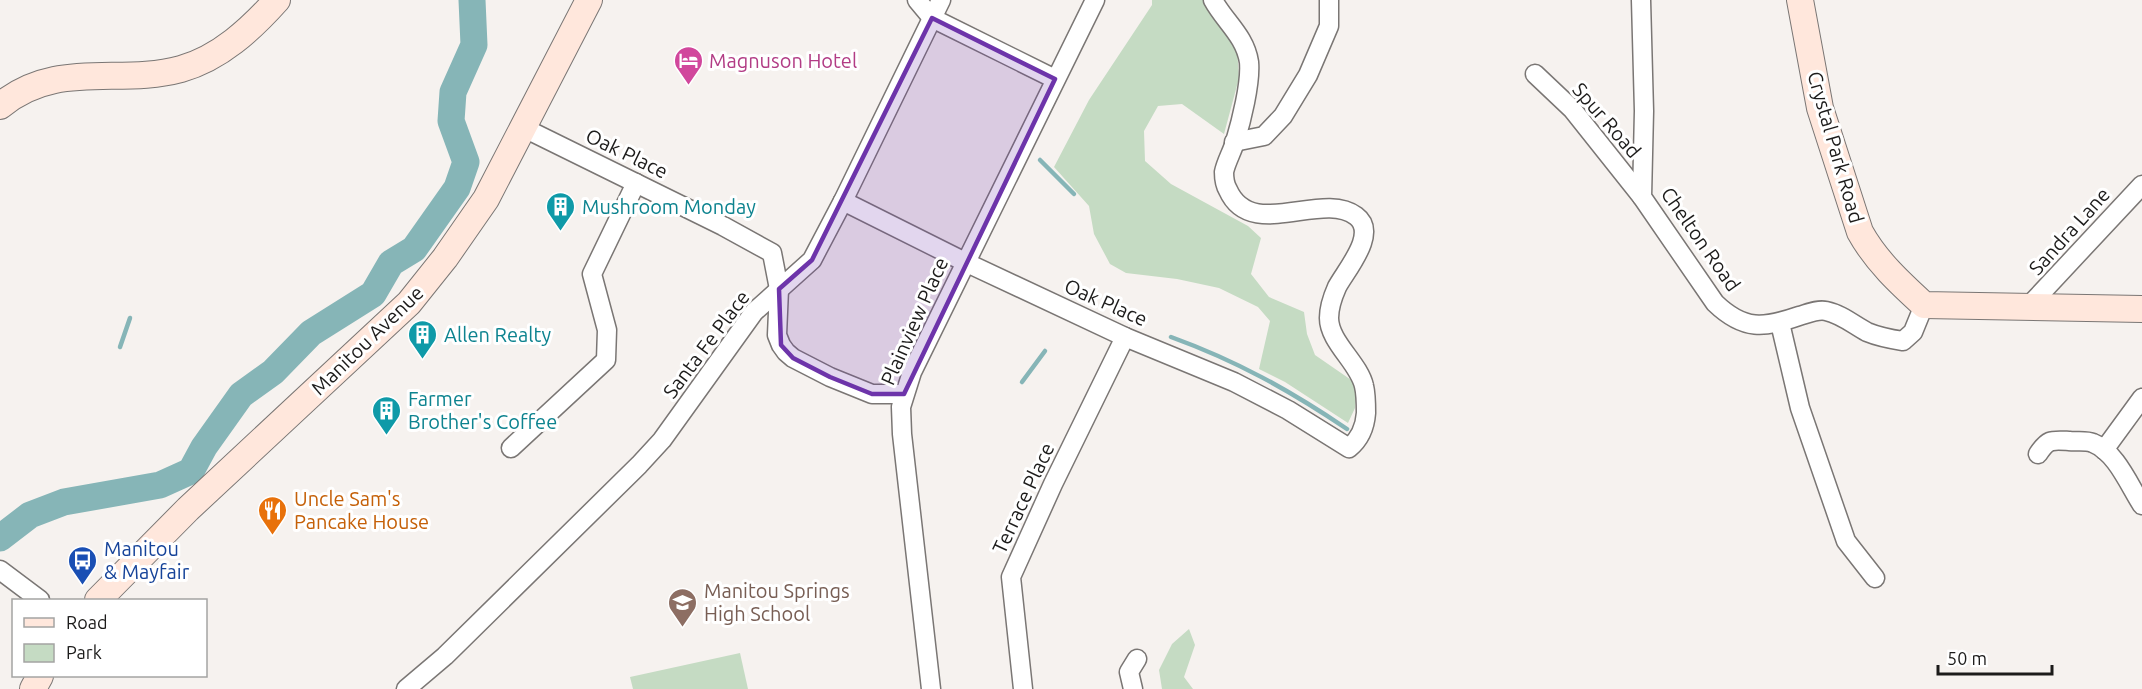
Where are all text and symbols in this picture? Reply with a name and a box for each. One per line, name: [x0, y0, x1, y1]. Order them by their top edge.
hotel icon: Magnuson Hotel: [672, 44, 704, 86]
place label: Magnuson Hotel: [709, 49, 857, 72]
street label: Crystal Park Road: [1803, 68, 1869, 226]
street label: Spur Road: [1568, 78, 1646, 162]
street label: Oak Place: [582, 123, 672, 183]
street label: Chelton Road: [1657, 183, 1745, 295]
street label: Sandra Lane: [2024, 183, 2114, 279]
building icon: Mushroom Monday: [545, 190, 577, 232]
place label: Mushroom Monday: [582, 195, 756, 218]
street label: Plainview Place: [876, 254, 952, 388]
street label: Oak Place: [1061, 274, 1151, 330]
street label: Manitou Avenue: [306, 281, 428, 399]
street label: Santa Fe Place: [658, 286, 754, 402]
building icon: Allen Realty: [407, 318, 439, 360]
place label: Allen Realty: [444, 323, 551, 346]
place label: Farmer Brother's Coffee: [408, 387, 557, 433]
building icon: Farmer Brother's Coffee: [371, 394, 403, 436]
street label: Terrace Place: [987, 439, 1059, 557]
place label: Uncle Sam's Pancake House: [294, 487, 429, 533]
restaurant icon: Uncle Sam's Pancake House: [257, 494, 289, 536]
place label: Manitou & Mayfair: [104, 537, 190, 583]
bus stop icon: Manitou & Mayfair: [67, 544, 99, 586]
place label: Manitou Springs High School: [704, 579, 850, 625]
school or university icon: Manitou Springs High School: [667, 586, 699, 628]
legend: [12, 599, 207, 677]
text: Road: [66, 612, 108, 632]
scale bar: [1938, 638, 2052, 676]
text: Park: [66, 642, 102, 662]
text: 50 m: [1947, 648, 1987, 668]

